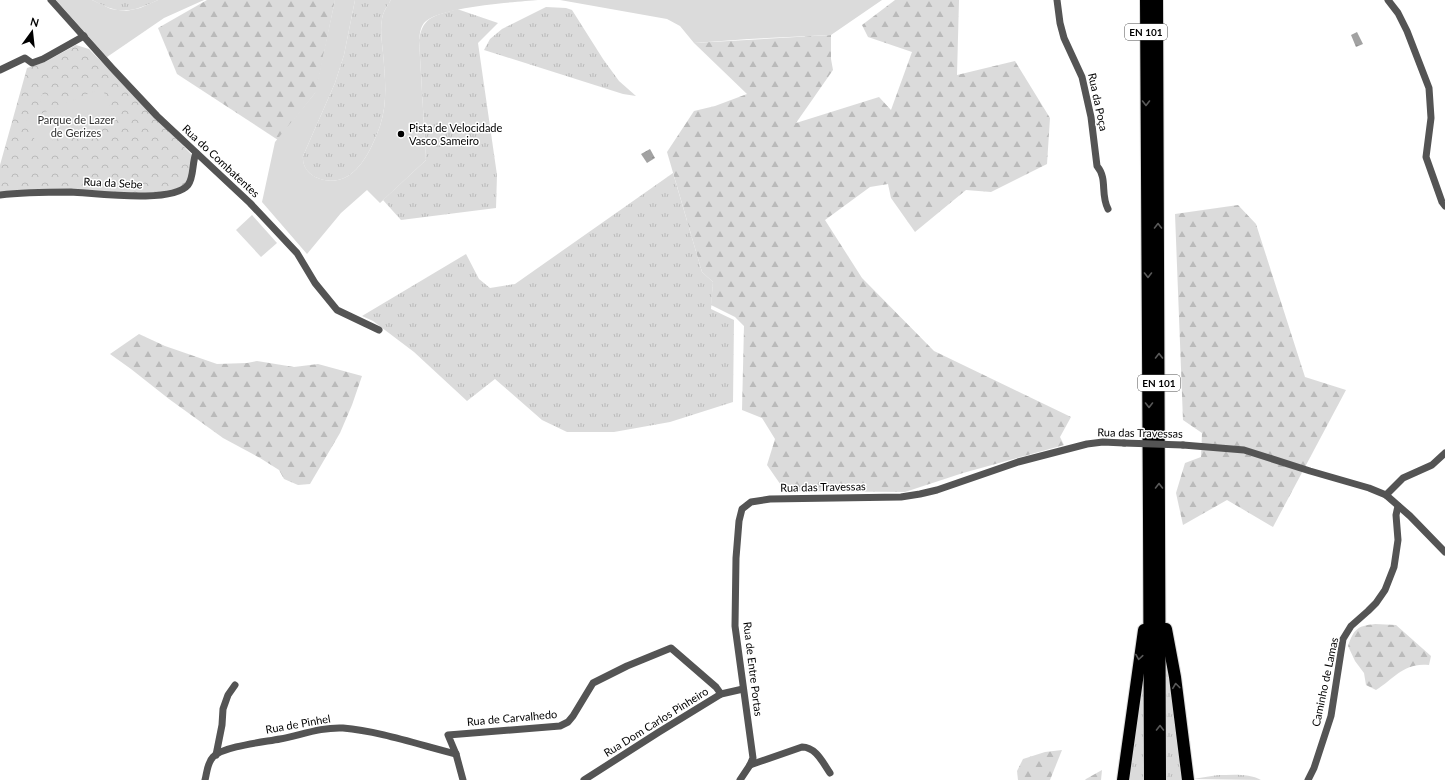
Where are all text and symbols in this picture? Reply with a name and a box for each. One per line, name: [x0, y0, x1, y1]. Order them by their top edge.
north arrow: [12, 12, 52, 52]
text: N: [29, 14, 40, 29]
road number: EN 101: [1125, 24, 1167, 40]
street label: Rua da Poça: [1086, 72, 1111, 132]
one-way arrow: [1142, 100, 1150, 106]
park label: Parque de Lazer de Gerizes: [37, 113, 115, 139]
place label: Pista de Velocidade Vasco Sameiro: [409, 121, 503, 147]
street label: Rua do Combatentes: [180, 122, 263, 200]
marker: Pista de Velocidade Vasco Sameiro: [396, 129, 406, 139]
street label: Rua da Sebe: [83, 174, 143, 191]
one-way arrow: [1154, 223, 1162, 229]
one-way arrow: [1144, 272, 1152, 278]
one-way arrow: [1155, 353, 1163, 359]
road number: EN 101: [1138, 375, 1180, 391]
one-way arrow: [1145, 402, 1153, 408]
street label: Rua das Travessas: [1097, 425, 1183, 440]
street label: Rua das Travessas: [780, 479, 866, 494]
one-way arrow: [1155, 483, 1163, 489]
street label: Rua de Entre Portas: [741, 621, 766, 717]
street label: Caminho de Lamas: [1309, 636, 1340, 728]
one-way arrow: [1136, 654, 1144, 660]
one-way arrow: [1172, 683, 1181, 689]
street label: Rua Dom Carlos Pinheiro: [601, 684, 710, 759]
street label: Rua de Carvalhedo: [466, 707, 558, 728]
street label: Rua de Pinhel: [264, 711, 331, 736]
one-way arrow: [1156, 725, 1164, 731]

